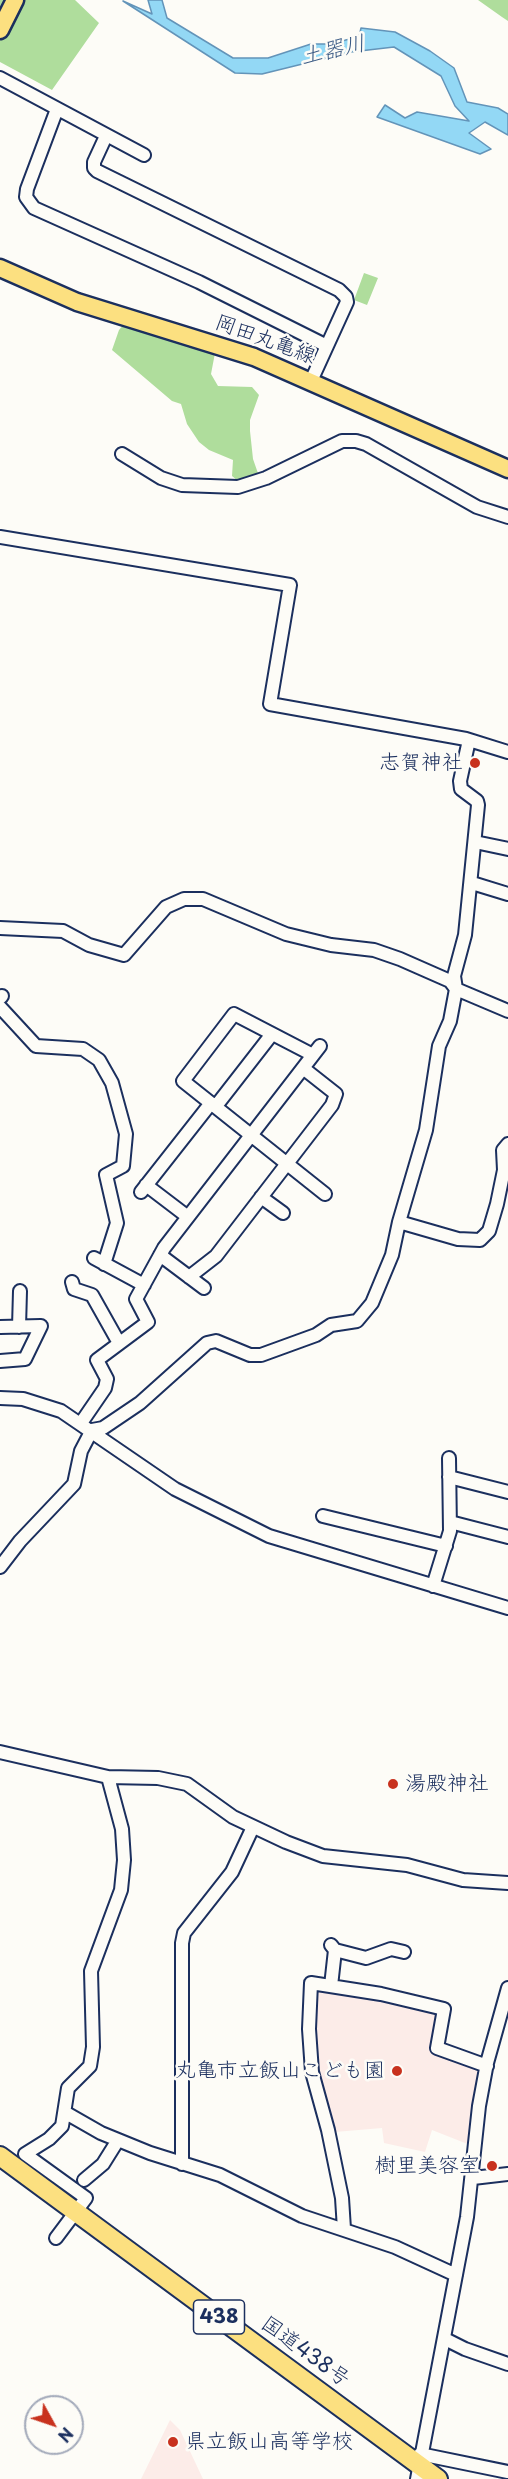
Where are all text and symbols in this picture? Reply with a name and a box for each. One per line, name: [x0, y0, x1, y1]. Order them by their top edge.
water label: 土器川: [298, 31, 368, 71]
street label: 岡田丸亀線: [211, 310, 319, 370]
place label: 志賀神社: [379, 750, 463, 776]
marker: 志賀神社: [468, 756, 482, 770]
place label: 湯殿神社: [405, 1771, 489, 1797]
marker: 湯殿神社: [386, 1777, 400, 1791]
place label: 丸亀市立飯山こども園: [175, 2058, 385, 2084]
marker: 丸亀市立飯山こども園: [390, 2064, 404, 2078]
place label: 樹里美容室: [375, 2153, 480, 2179]
marker: 樹里美容室: [485, 2159, 499, 2173]
road number: 438: [194, 2300, 244, 2334]
street label: 国道438号: [256, 2311, 354, 2393]
north arrow: [24, 2395, 84, 2455]
text: N: [53, 2423, 80, 2448]
place label: 県立飯山高等学校: [185, 2429, 353, 2455]
marker: 県立飯山高等学校: [166, 2435, 180, 2449]

